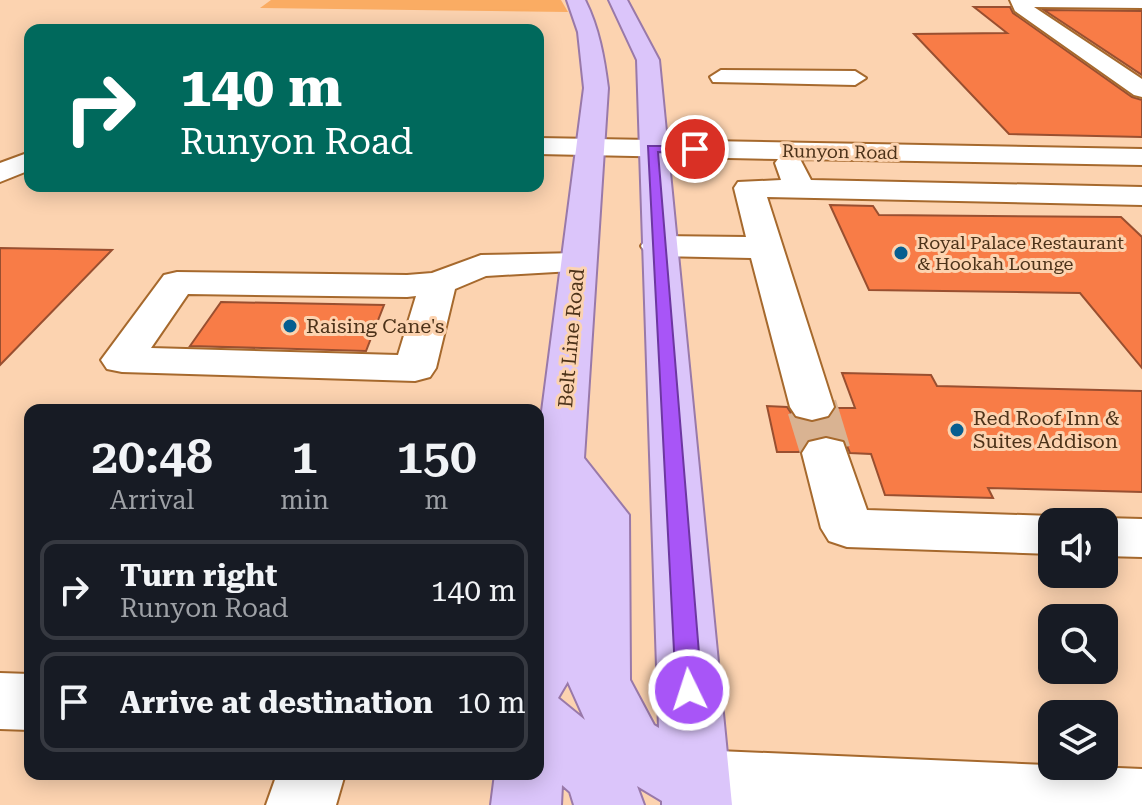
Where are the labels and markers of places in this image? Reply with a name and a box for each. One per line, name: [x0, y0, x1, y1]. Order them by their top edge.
pin: [661, 115, 729, 183]
place label: Royal Palace Restaurant & Hookah Lounge: [917, 232, 1124, 274]
marker: Royal Palace Restaurant & Hookah Lounge: [892, 244, 910, 262]
place label: Raising Cane's: [306, 314, 444, 338]
marker: Raising Cane's: [281, 317, 299, 335]
place label: Red Roof Inn & Suites Addison: [973, 406, 1120, 453]
marker: Red Roof Inn & Suites Addison: [948, 421, 966, 439]

